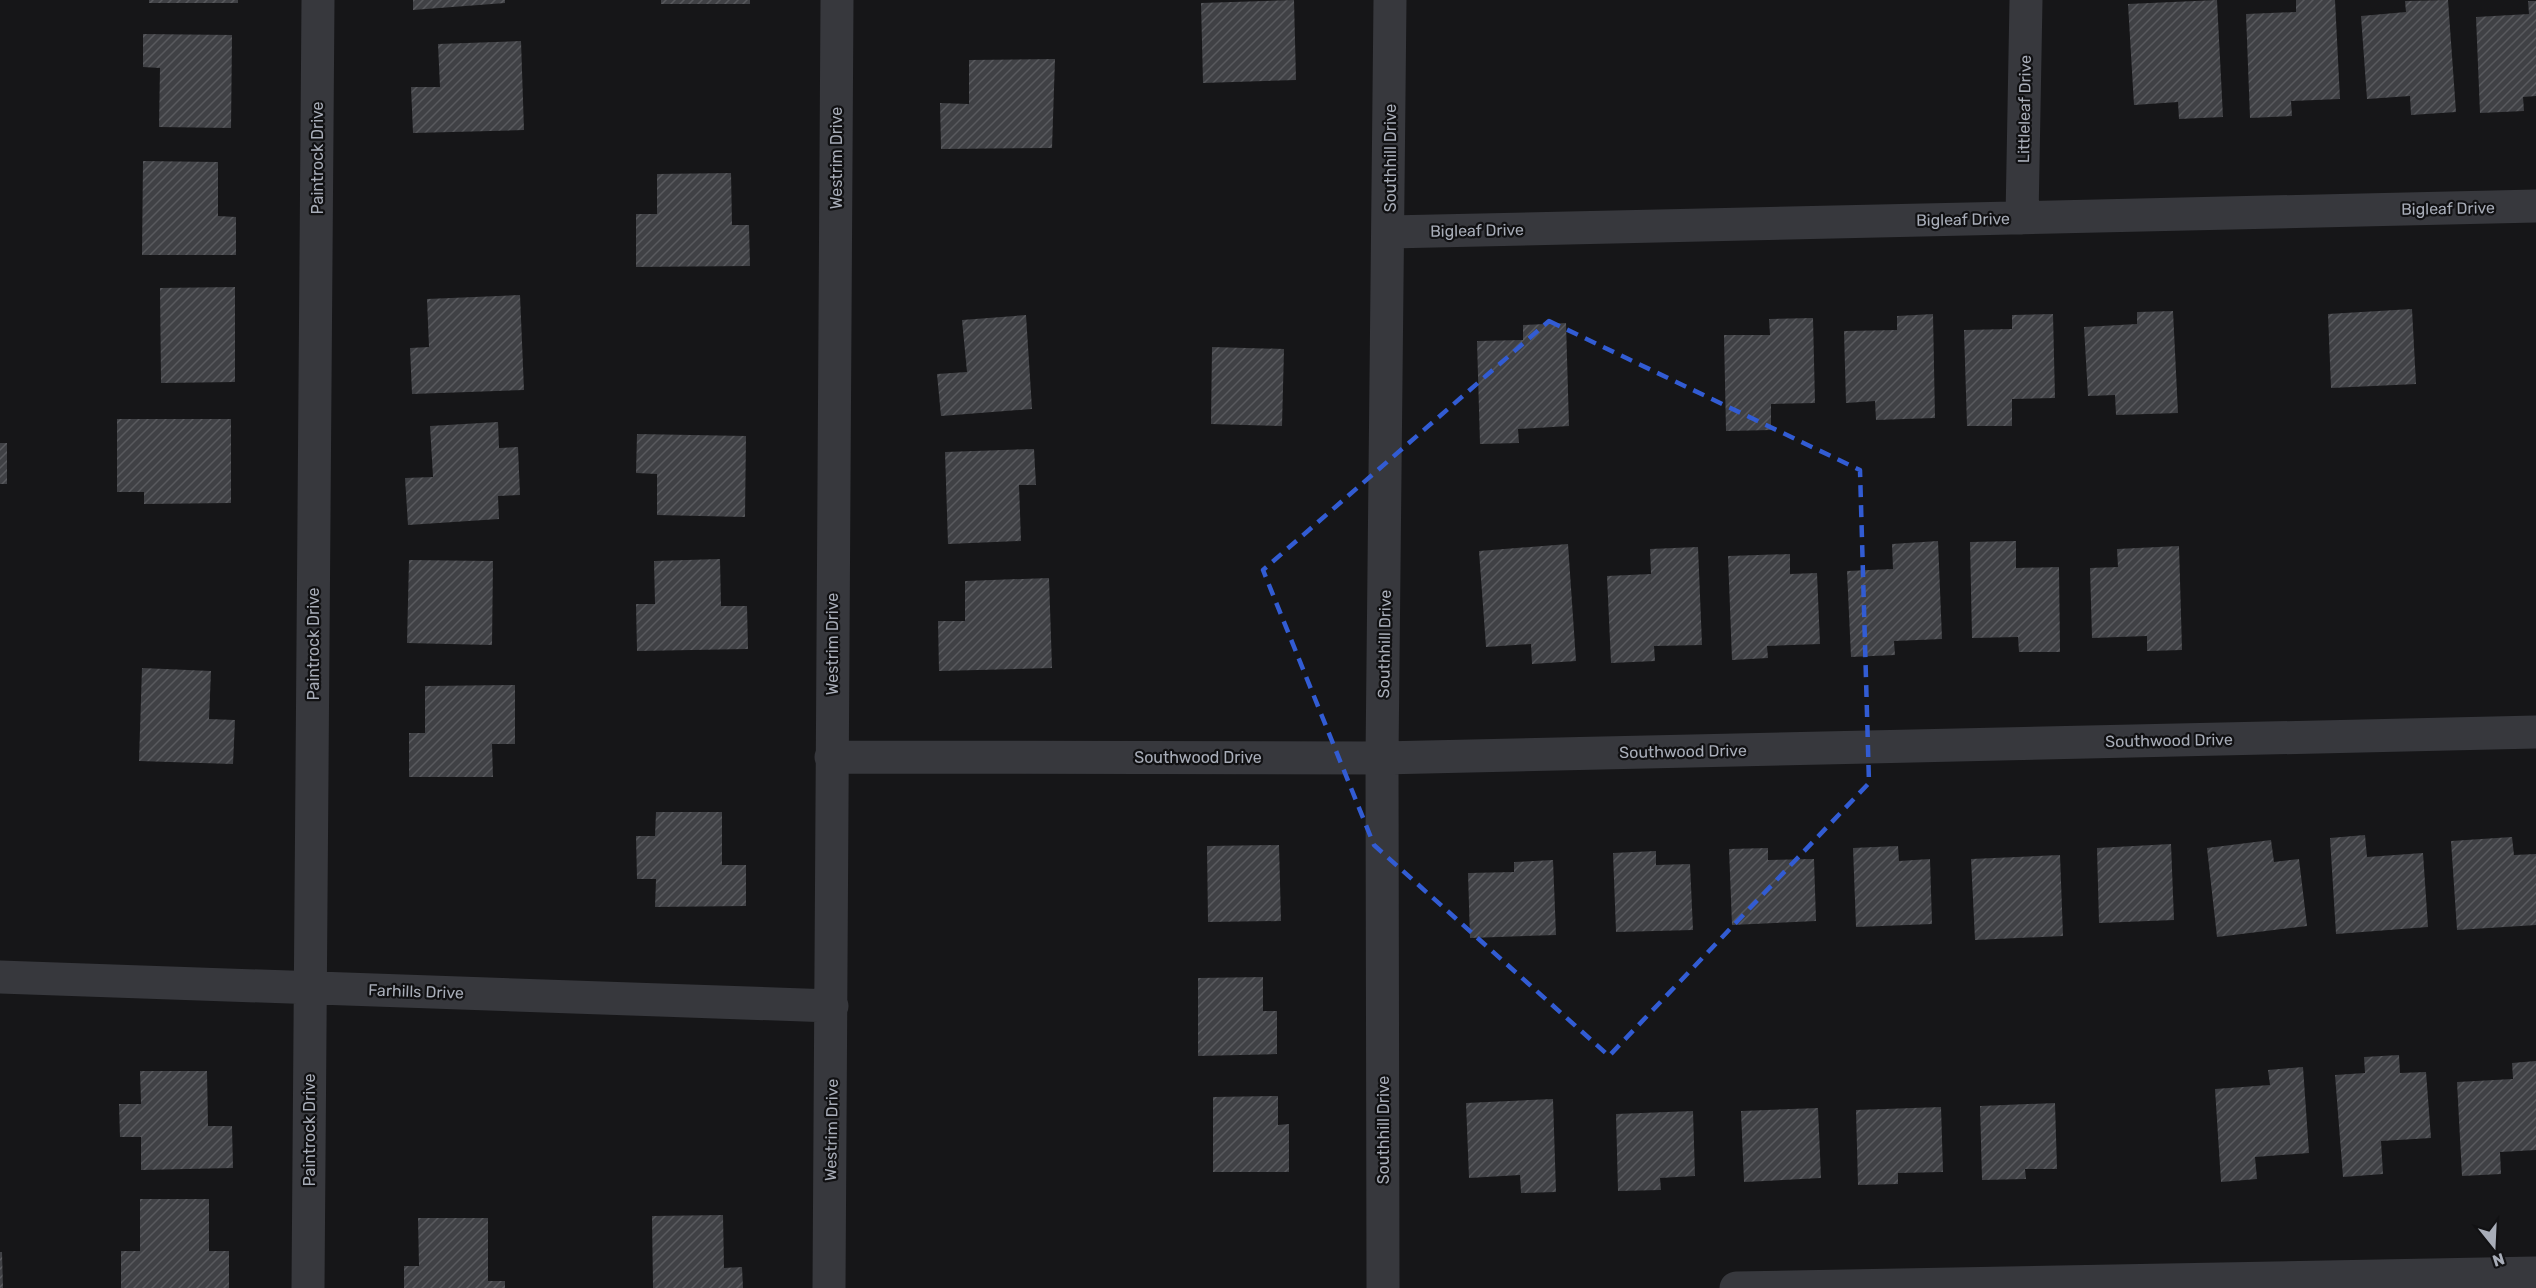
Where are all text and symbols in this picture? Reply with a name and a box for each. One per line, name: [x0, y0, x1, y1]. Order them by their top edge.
street label: Littleleaf Drive: [2014, 55, 2035, 163]
street label: Paintrock Drive: [308, 101, 327, 215]
street label: Southhill Drive: [1381, 104, 1400, 212]
street label: Westrim Drive: [827, 107, 846, 209]
street label: Bigleaf Drive: [2401, 198, 2495, 219]
street label: Bigleaf Drive: [1916, 209, 2010, 230]
street label: Bigleaf Drive: [1430, 220, 1524, 241]
street label: Paintrock Drive: [304, 587, 323, 701]
street label: Southhill Drive: [1374, 590, 1395, 698]
street label: Westrim Drive: [823, 593, 842, 695]
street label: Southwood Drive: [2105, 730, 2233, 751]
street label: Southwood Drive: [1619, 741, 1747, 762]
street label: Southwood Drive: [1134, 748, 1262, 767]
street label: Farhills Drive: [368, 980, 464, 1003]
street label: Paintrock Drive: [300, 1073, 319, 1187]
street label: Southhill Drive: [1374, 1076, 1393, 1184]
street label: Westrim Drive: [821, 1079, 842, 1181]
north arrow: [2464, 1216, 2524, 1276]
text: N: [2490, 1249, 2507, 1271]

